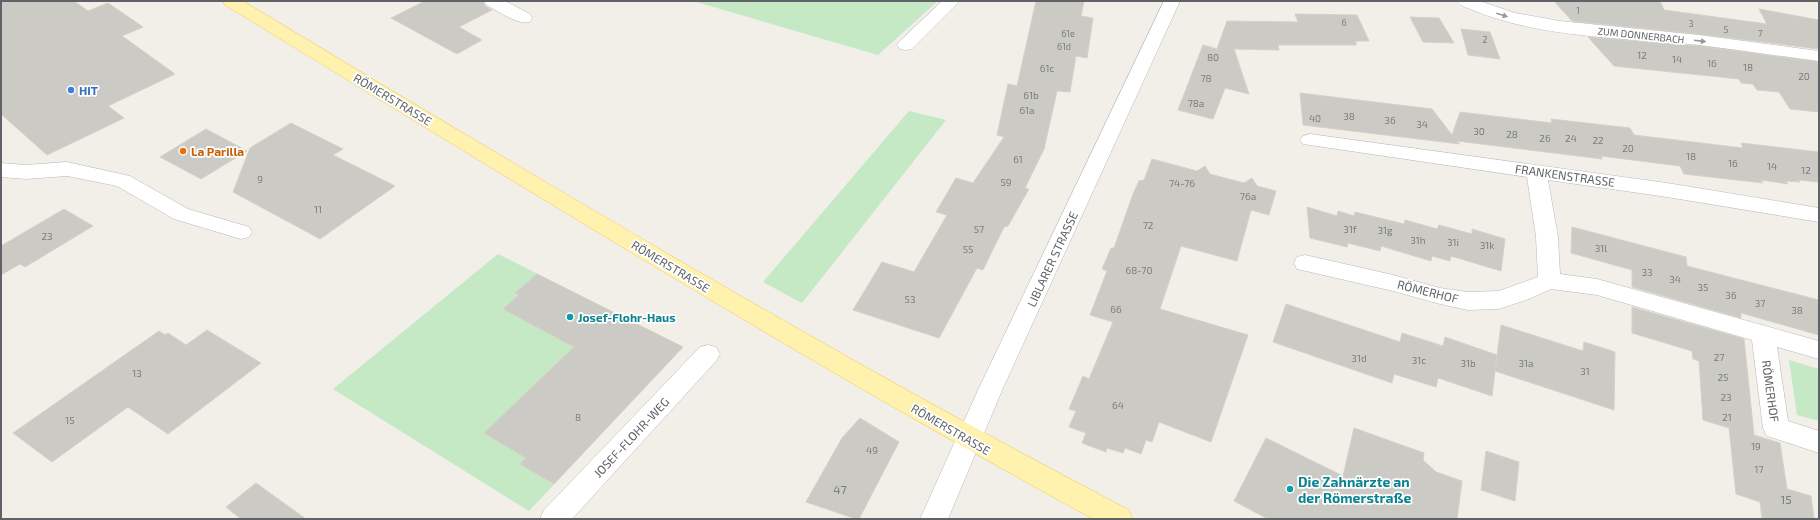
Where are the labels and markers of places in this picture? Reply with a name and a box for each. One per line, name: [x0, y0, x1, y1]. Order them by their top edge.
place label: HIT: [79, 83, 99, 97]
marker: HIT: [66, 85, 76, 95]
place label: La Parilla: [191, 144, 244, 158]
marker: La Parilla: [178, 146, 188, 156]
place label: Josef-Flohr-Haus: [578, 310, 676, 324]
marker: Josef-Flohr-Haus: [565, 312, 575, 322]
place label: Die Zahnärzte an der Römerstraße: [1298, 473, 1411, 506]
marker: Die Zahnärzte an der Römerstraße: [1285, 484, 1295, 494]

